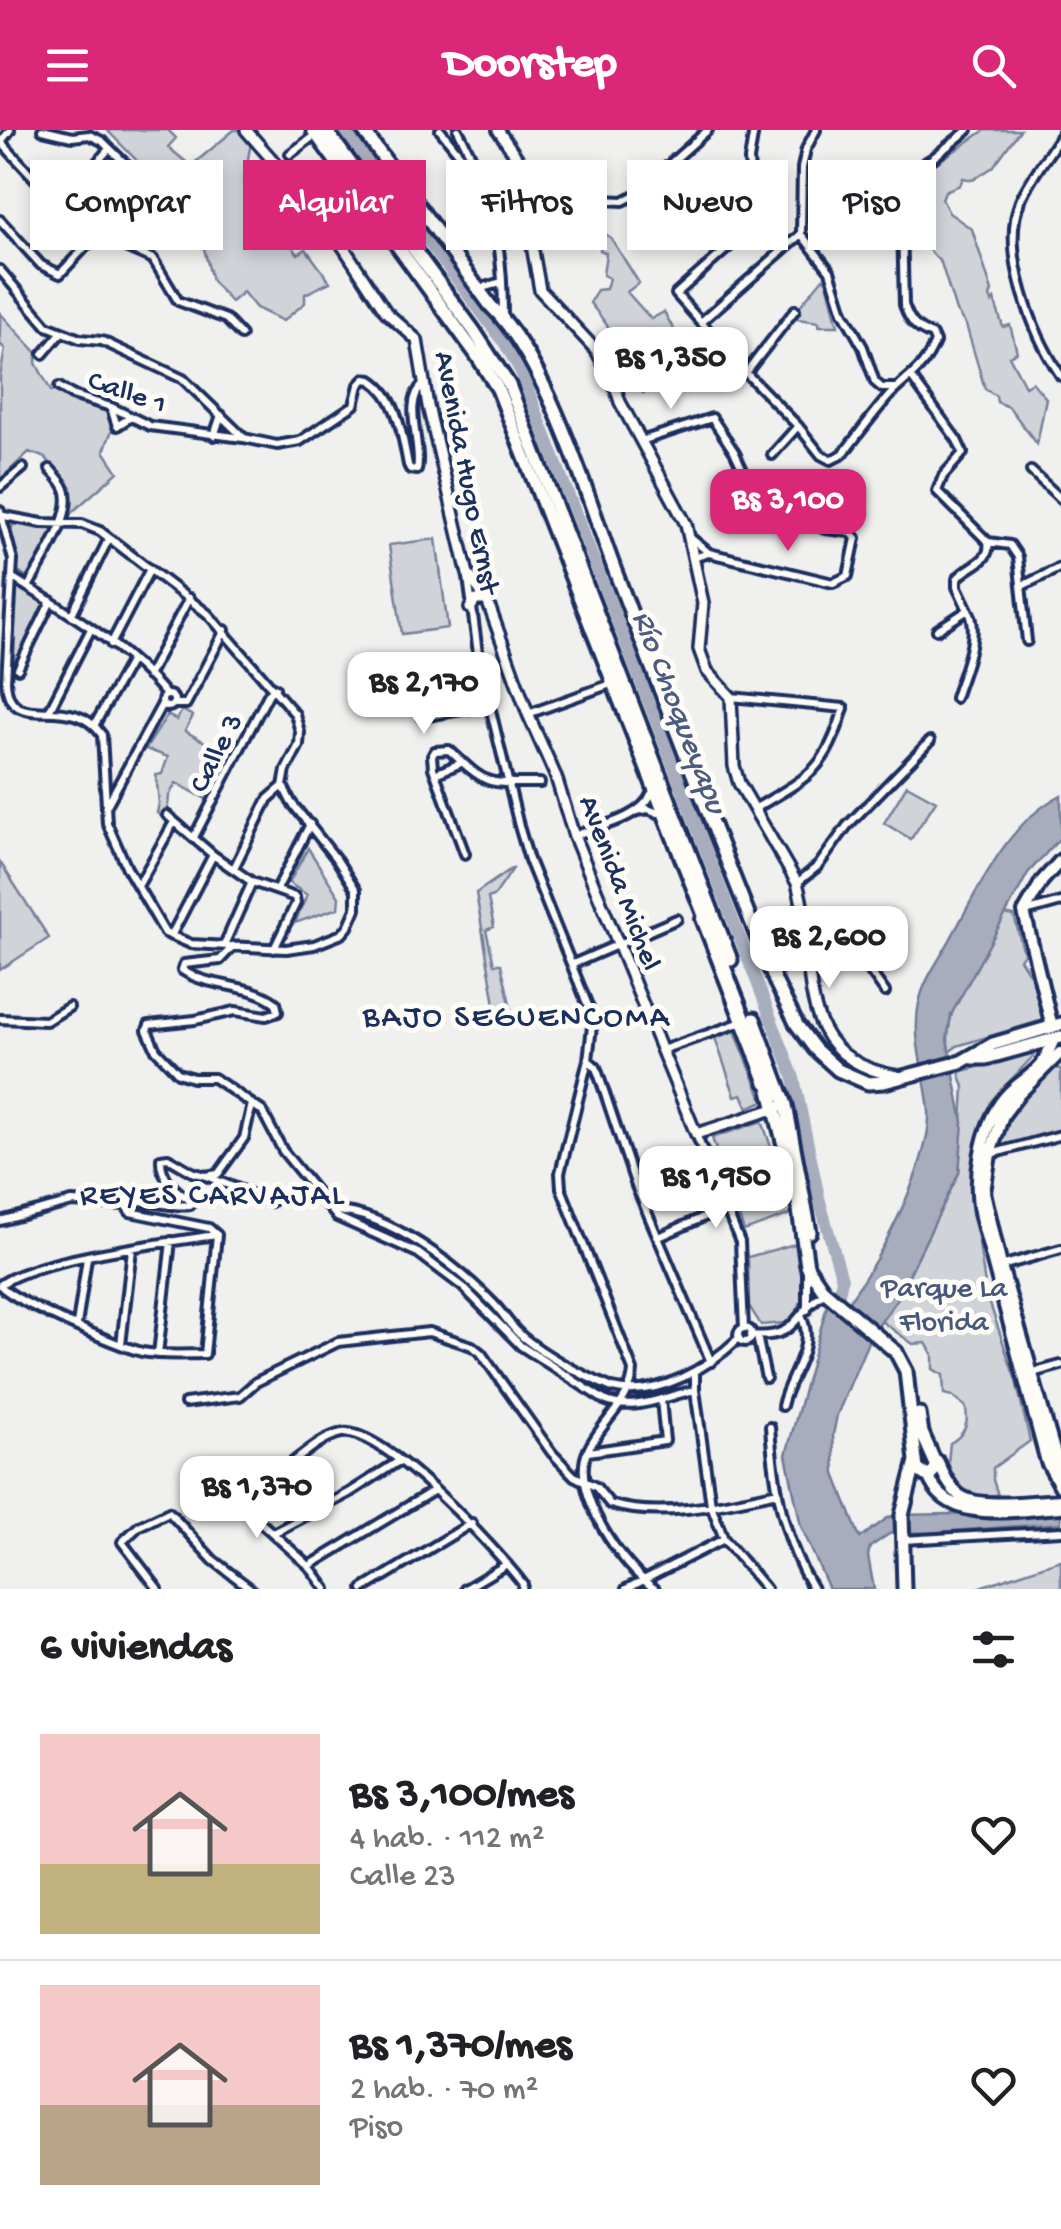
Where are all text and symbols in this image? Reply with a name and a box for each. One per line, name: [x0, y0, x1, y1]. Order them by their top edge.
icon: menu: [40, 38, 95, 93]
icon: search: [966, 38, 1021, 93]
text: Doorstep: [444, 39, 617, 92]
chip: Comprar: [30, 160, 223, 250]
chip: Alquilar: [243, 160, 426, 250]
chip: Filtros: [446, 160, 607, 250]
chip: Nuevo: [627, 160, 788, 250]
chip: Piso: [808, 160, 936, 250]
pin: Bs 1,350: [568, 327, 774, 412]
text: Bs 1,350: [616, 340, 726, 378]
street label: Avenida Hugo Ernst: [424, 349, 506, 600]
street label: Calle 1: [83, 365, 170, 424]
pin: Bs 3,100: [685, 469, 891, 554]
text: Bs 3,100: [732, 482, 844, 520]
water label: Río Choqueyapu: [621, 606, 734, 822]
pin: Bs 2,170: [321, 652, 527, 737]
text: Bs 2,170: [369, 665, 479, 703]
street label: Calle 3: [183, 709, 253, 800]
street label: Avenida Michel: [568, 791, 667, 976]
pin: Bs 2,600: [726, 906, 932, 991]
text: Bs 2,600: [772, 919, 886, 957]
district label: BAJO SEGUENCOMA: [362, 1000, 671, 1038]
pin: Bs 1,950: [613, 1146, 819, 1231]
text: Bs 1,950: [661, 1159, 771, 1197]
district label: REYES CARVAJAL: [80, 1178, 346, 1216]
park label: Parque La Florida: [880, 1273, 1008, 1342]
pin: Bs 1,370: [154, 1456, 360, 1541]
text: Bs 1,370: [202, 1469, 312, 1507]
icon: filters: [966, 1622, 1021, 1677]
text: 6 viviendas: [40, 1625, 232, 1674]
text: Bs 3,100/mes: [350, 1772, 574, 1821]
icon: home: [120, 1774, 240, 1894]
icon: heart: [966, 1807, 1021, 1862]
text: 4 hab. · 112 m²: [350, 1821, 544, 1859]
text: Calle 23: [350, 1859, 456, 1897]
text: Bs 1,370/mes: [350, 2023, 572, 2072]
icon: home: [120, 2025, 240, 2145]
icon: heart: [966, 2058, 1021, 2113]
text: 2 hab. · 70 m²: [350, 2072, 538, 2110]
text: Piso: [350, 2110, 403, 2148]

